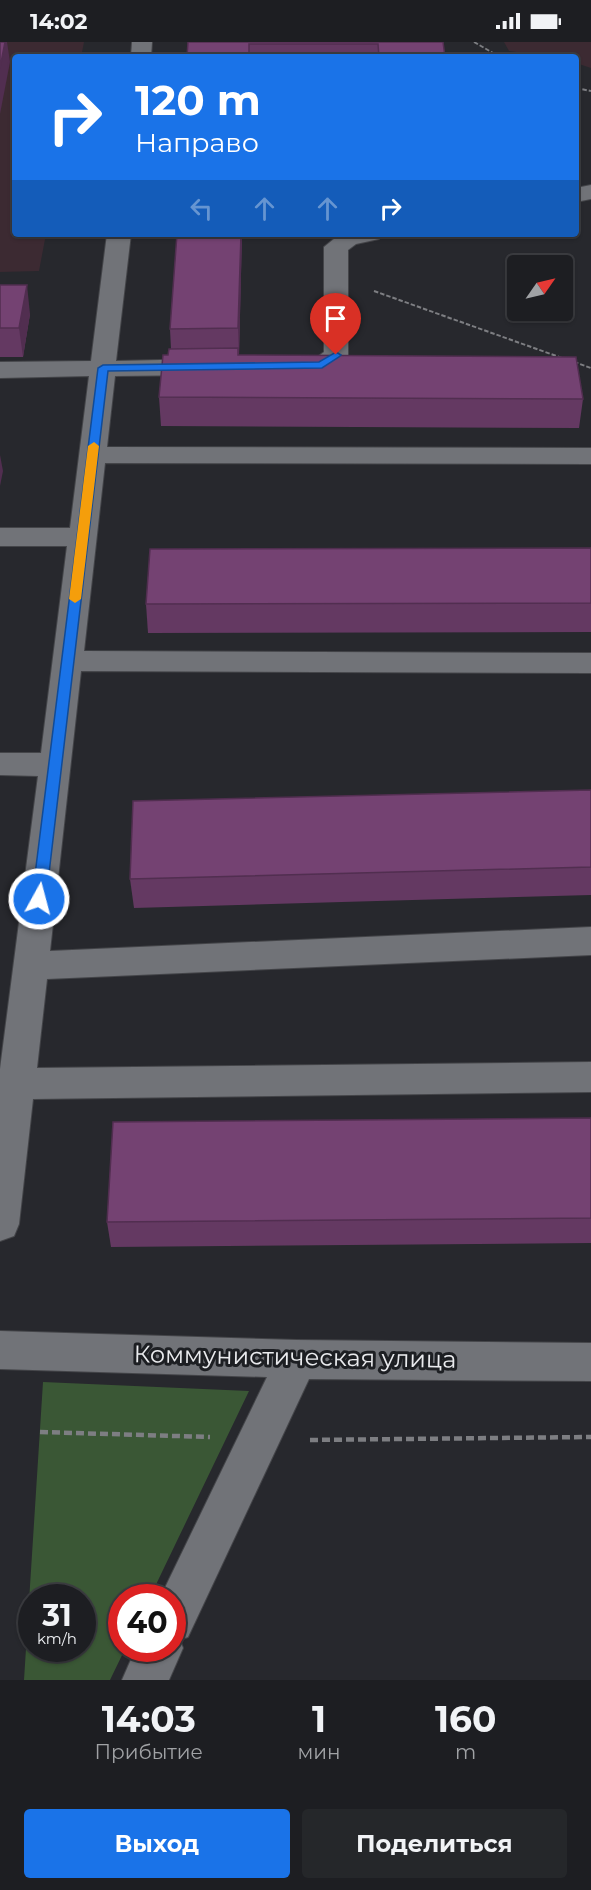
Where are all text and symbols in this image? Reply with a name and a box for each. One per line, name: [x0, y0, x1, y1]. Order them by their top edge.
text: 14:02: [30, 8, 88, 35]
text: 120 m: [135, 74, 261, 126]
icon: right: [36, 78, 114, 156]
text: Направо: [135, 126, 259, 159]
icon: left: [185, 192, 218, 225]
icon: ahead: [248, 192, 281, 225]
icon: ahead: [311, 192, 344, 225]
icon: right: [374, 192, 407, 225]
north arrow: [507, 255, 573, 321]
map controls: [507, 255, 573, 321]
pin: [310, 293, 361, 355]
icon: arrive: [319, 302, 352, 335]
position arrow: [7, 867, 71, 931]
street label: Коммунистическая улица: [133, 1339, 457, 1374]
speed limit sign: 40: [108, 1584, 186, 1662]
text: 31: [42, 1597, 72, 1634]
text: km/h: [37, 1629, 77, 1648]
text: 14:03: [102, 1697, 196, 1741]
text: 1: [312, 1697, 326, 1741]
text: 160: [435, 1697, 496, 1741]
text: Прибытие: [94, 1740, 203, 1764]
text: мин: [297, 1740, 340, 1764]
text: m: [455, 1740, 476, 1764]
button: Выход: [24, 1809, 290, 1878]
button: Поделиться: [302, 1809, 567, 1878]

